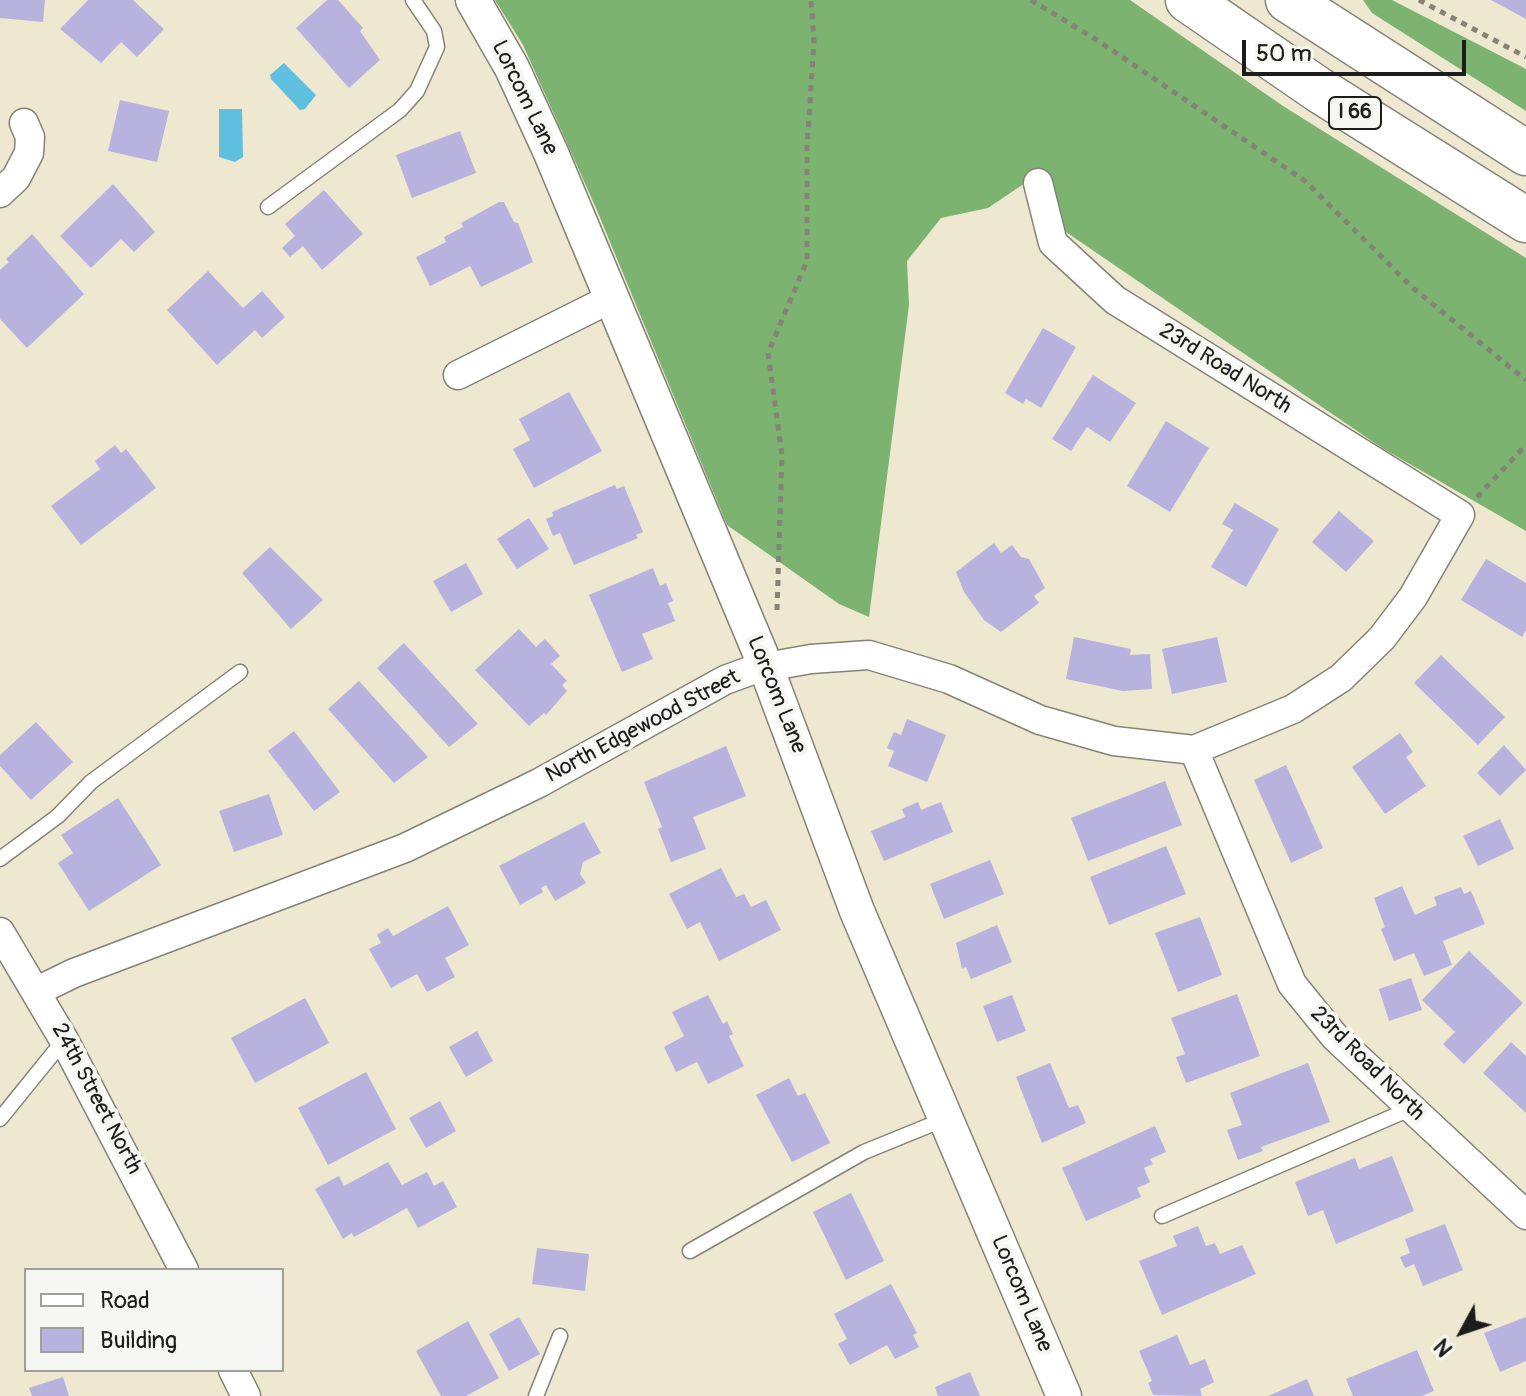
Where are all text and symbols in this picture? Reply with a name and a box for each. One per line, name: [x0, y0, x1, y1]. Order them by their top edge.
scale bar: [1246, 24, 1470, 74]
street label: Lorcom Lane: [485, 36, 563, 160]
text: 50 m: [1256, 39, 1312, 68]
road number: I 66: [1329, 97, 1381, 129]
street label: 23rd Road North: [1154, 318, 1296, 420]
street label: Lorcom Lane: [741, 633, 811, 757]
street label: North Edgewood Street: [541, 665, 745, 789]
street label: 23rd Road North: [1304, 1001, 1430, 1127]
street label: 24th Street North: [45, 1019, 147, 1179]
street label: Lorcom Lane: [985, 1232, 1057, 1356]
legend: [24, 1268, 284, 1372]
text: Road: [100, 1286, 150, 1315]
north arrow: [1422, 1292, 1502, 1372]
text: Building: [100, 1326, 177, 1355]
text: N: [1428, 1333, 1459, 1362]

